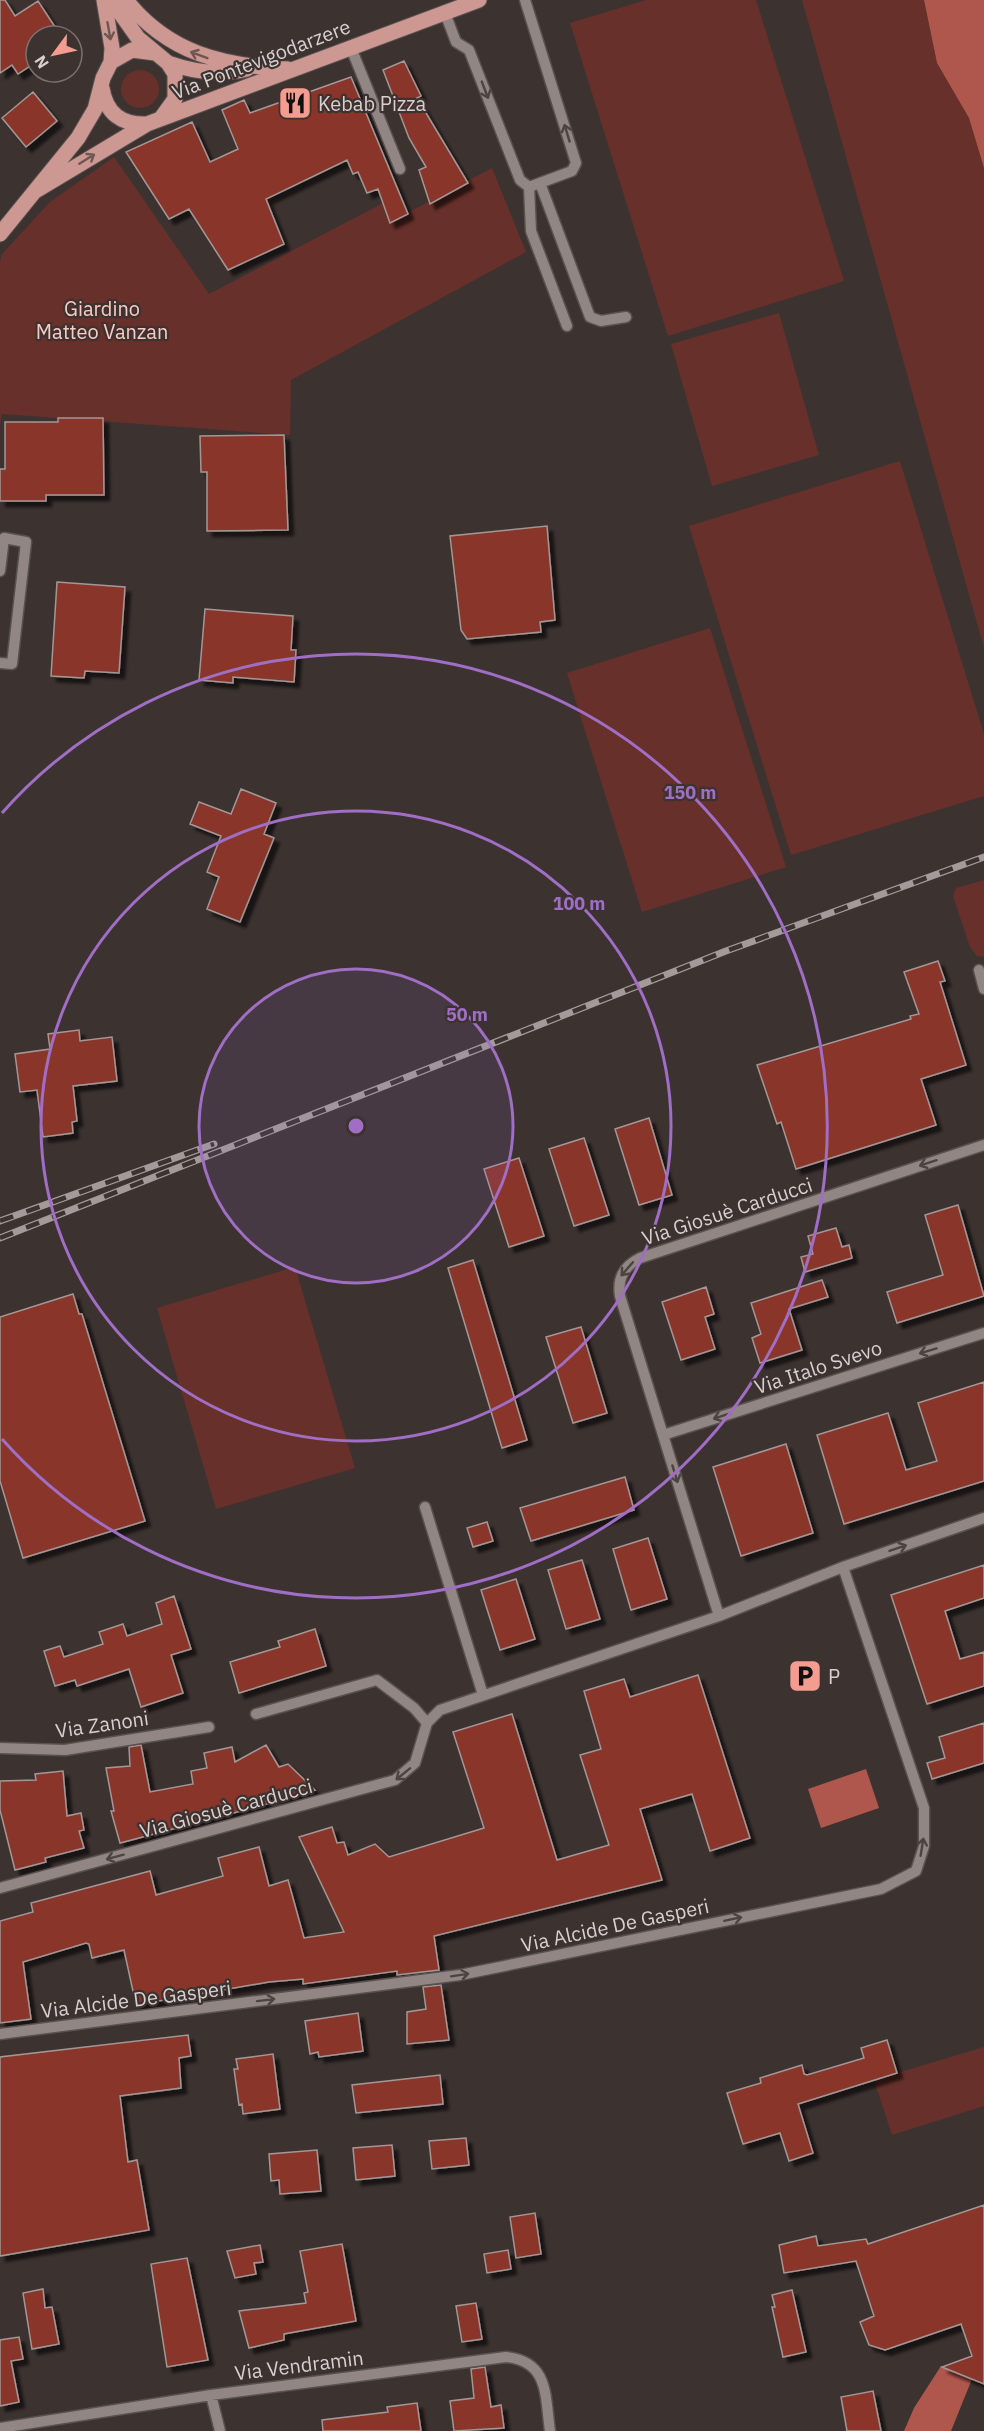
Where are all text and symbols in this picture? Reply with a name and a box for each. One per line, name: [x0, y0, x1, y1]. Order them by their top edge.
street label: Via Pontevigodarzere: [168, 13, 354, 105]
one-way arrow: [104, 21, 115, 40]
north arrow: [24, 24, 84, 84]
one-way arrow: [191, 48, 209, 59]
text: N: [30, 52, 53, 72]
one-way arrow: [480, 80, 491, 98]
restaurant icon: Kebab Pizza: [277, 85, 313, 121]
place label: Kebab Pizza: [318, 90, 426, 117]
one-way arrow: [561, 124, 572, 143]
one-way arrow: [78, 153, 95, 165]
park label: Giardino Matteo Vanzan: [36, 295, 168, 345]
text: 150 m: [664, 781, 716, 804]
text: 100 m: [553, 892, 605, 915]
text: 50 m: [446, 1003, 488, 1026]
centre of rings: [346, 1116, 366, 1136]
one-way arrow: [919, 1158, 938, 1169]
street label: Via Giosuè Carducci: [638, 1171, 816, 1251]
one-way arrow: [621, 1261, 634, 1277]
street label: Via Italo Svevo: [751, 1334, 885, 1400]
one-way arrow: [919, 1346, 938, 1357]
one-way arrow: [713, 1411, 732, 1422]
one-way arrow: [670, 1464, 681, 1483]
one-way arrow: [888, 1541, 907, 1552]
parking icon: P: [787, 1658, 823, 1694]
place label: P: [828, 1663, 840, 1690]
street label: Via Zanoni: [54, 1704, 150, 1744]
one-way arrow: [395, 1767, 411, 1780]
street label: Via Giosuè Carducci: [137, 1772, 315, 1844]
one-way arrow: [917, 1837, 928, 1857]
one-way arrow: [106, 1852, 125, 1863]
street label: Via Alcide De Gasperi: [519, 1892, 711, 1958]
one-way arrow: [723, 1913, 742, 1924]
one-way arrow: [449, 1969, 469, 1980]
street label: Via Alcide De Gasperi: [39, 1974, 233, 2024]
one-way arrow: [256, 1994, 276, 2005]
street label: Via Vendramin: [233, 2344, 365, 2386]

